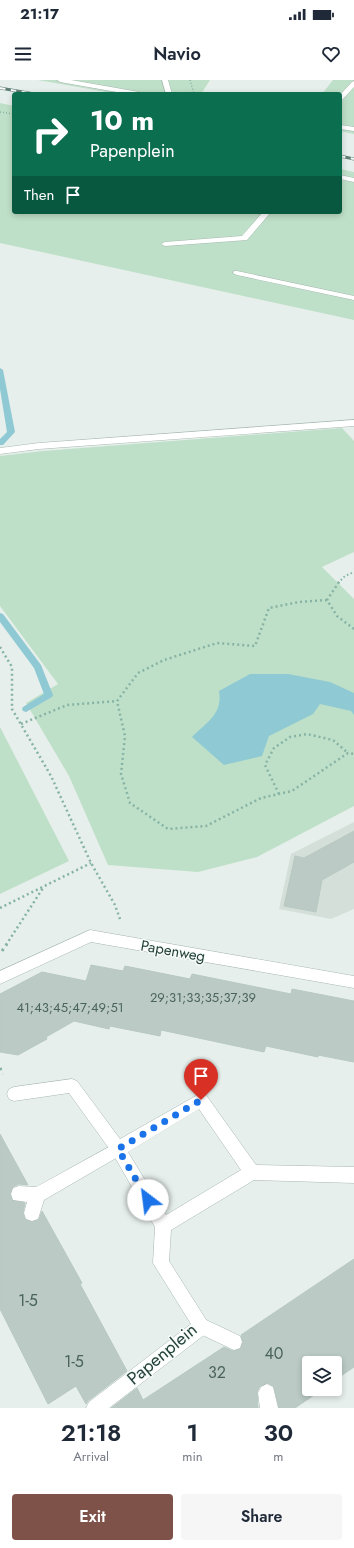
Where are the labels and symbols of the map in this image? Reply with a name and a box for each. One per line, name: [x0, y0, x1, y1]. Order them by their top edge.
street label: Papenweg: [139, 934, 207, 968]
house number: 29;31;33;35;37;39: [150, 988, 256, 1007]
house number: 41;43;45;47;49;51: [16, 998, 124, 1017]
pin: [184, 1059, 218, 1100]
position arrow: [127, 1179, 169, 1221]
house number: 1-5: [18, 1289, 38, 1312]
street label: Papenplein: [121, 1317, 203, 1391]
house number: 40: [265, 1342, 283, 1365]
house number: 1-5: [64, 1350, 84, 1373]
house number: 32: [208, 1361, 226, 1384]

